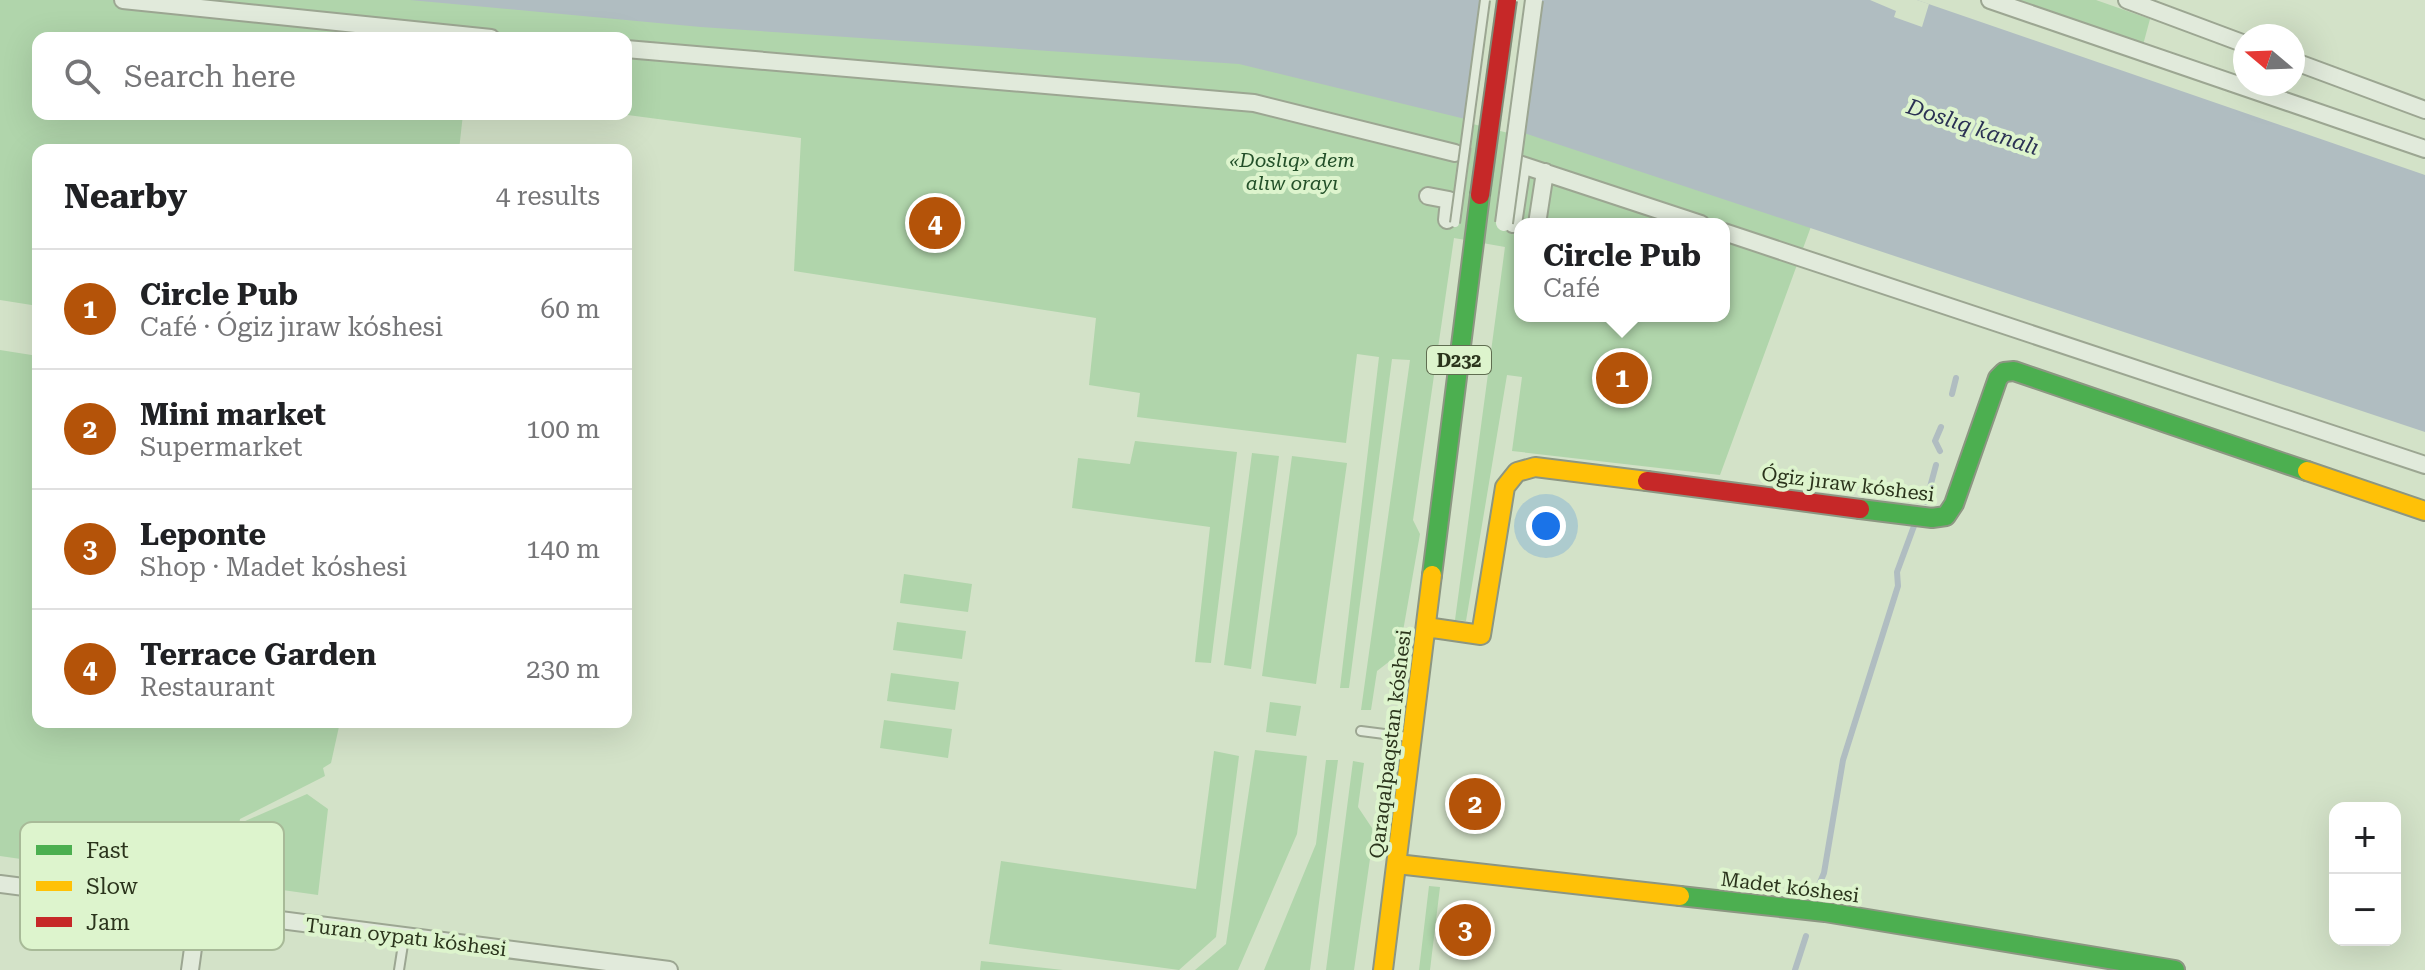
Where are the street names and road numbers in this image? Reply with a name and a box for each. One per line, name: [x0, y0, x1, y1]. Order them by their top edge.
road number: D232: [1427, 346, 1491, 374]
street label: Ógiz jıraw kóshesi: [1760, 461, 1936, 507]
street label: Qaraqalpaqstan kóshesi: [1364, 628, 1416, 860]
street label: Madet kóshesi: [1719, 867, 1861, 907]
street label: Turan oypatı kóshesi: [304, 913, 508, 961]

